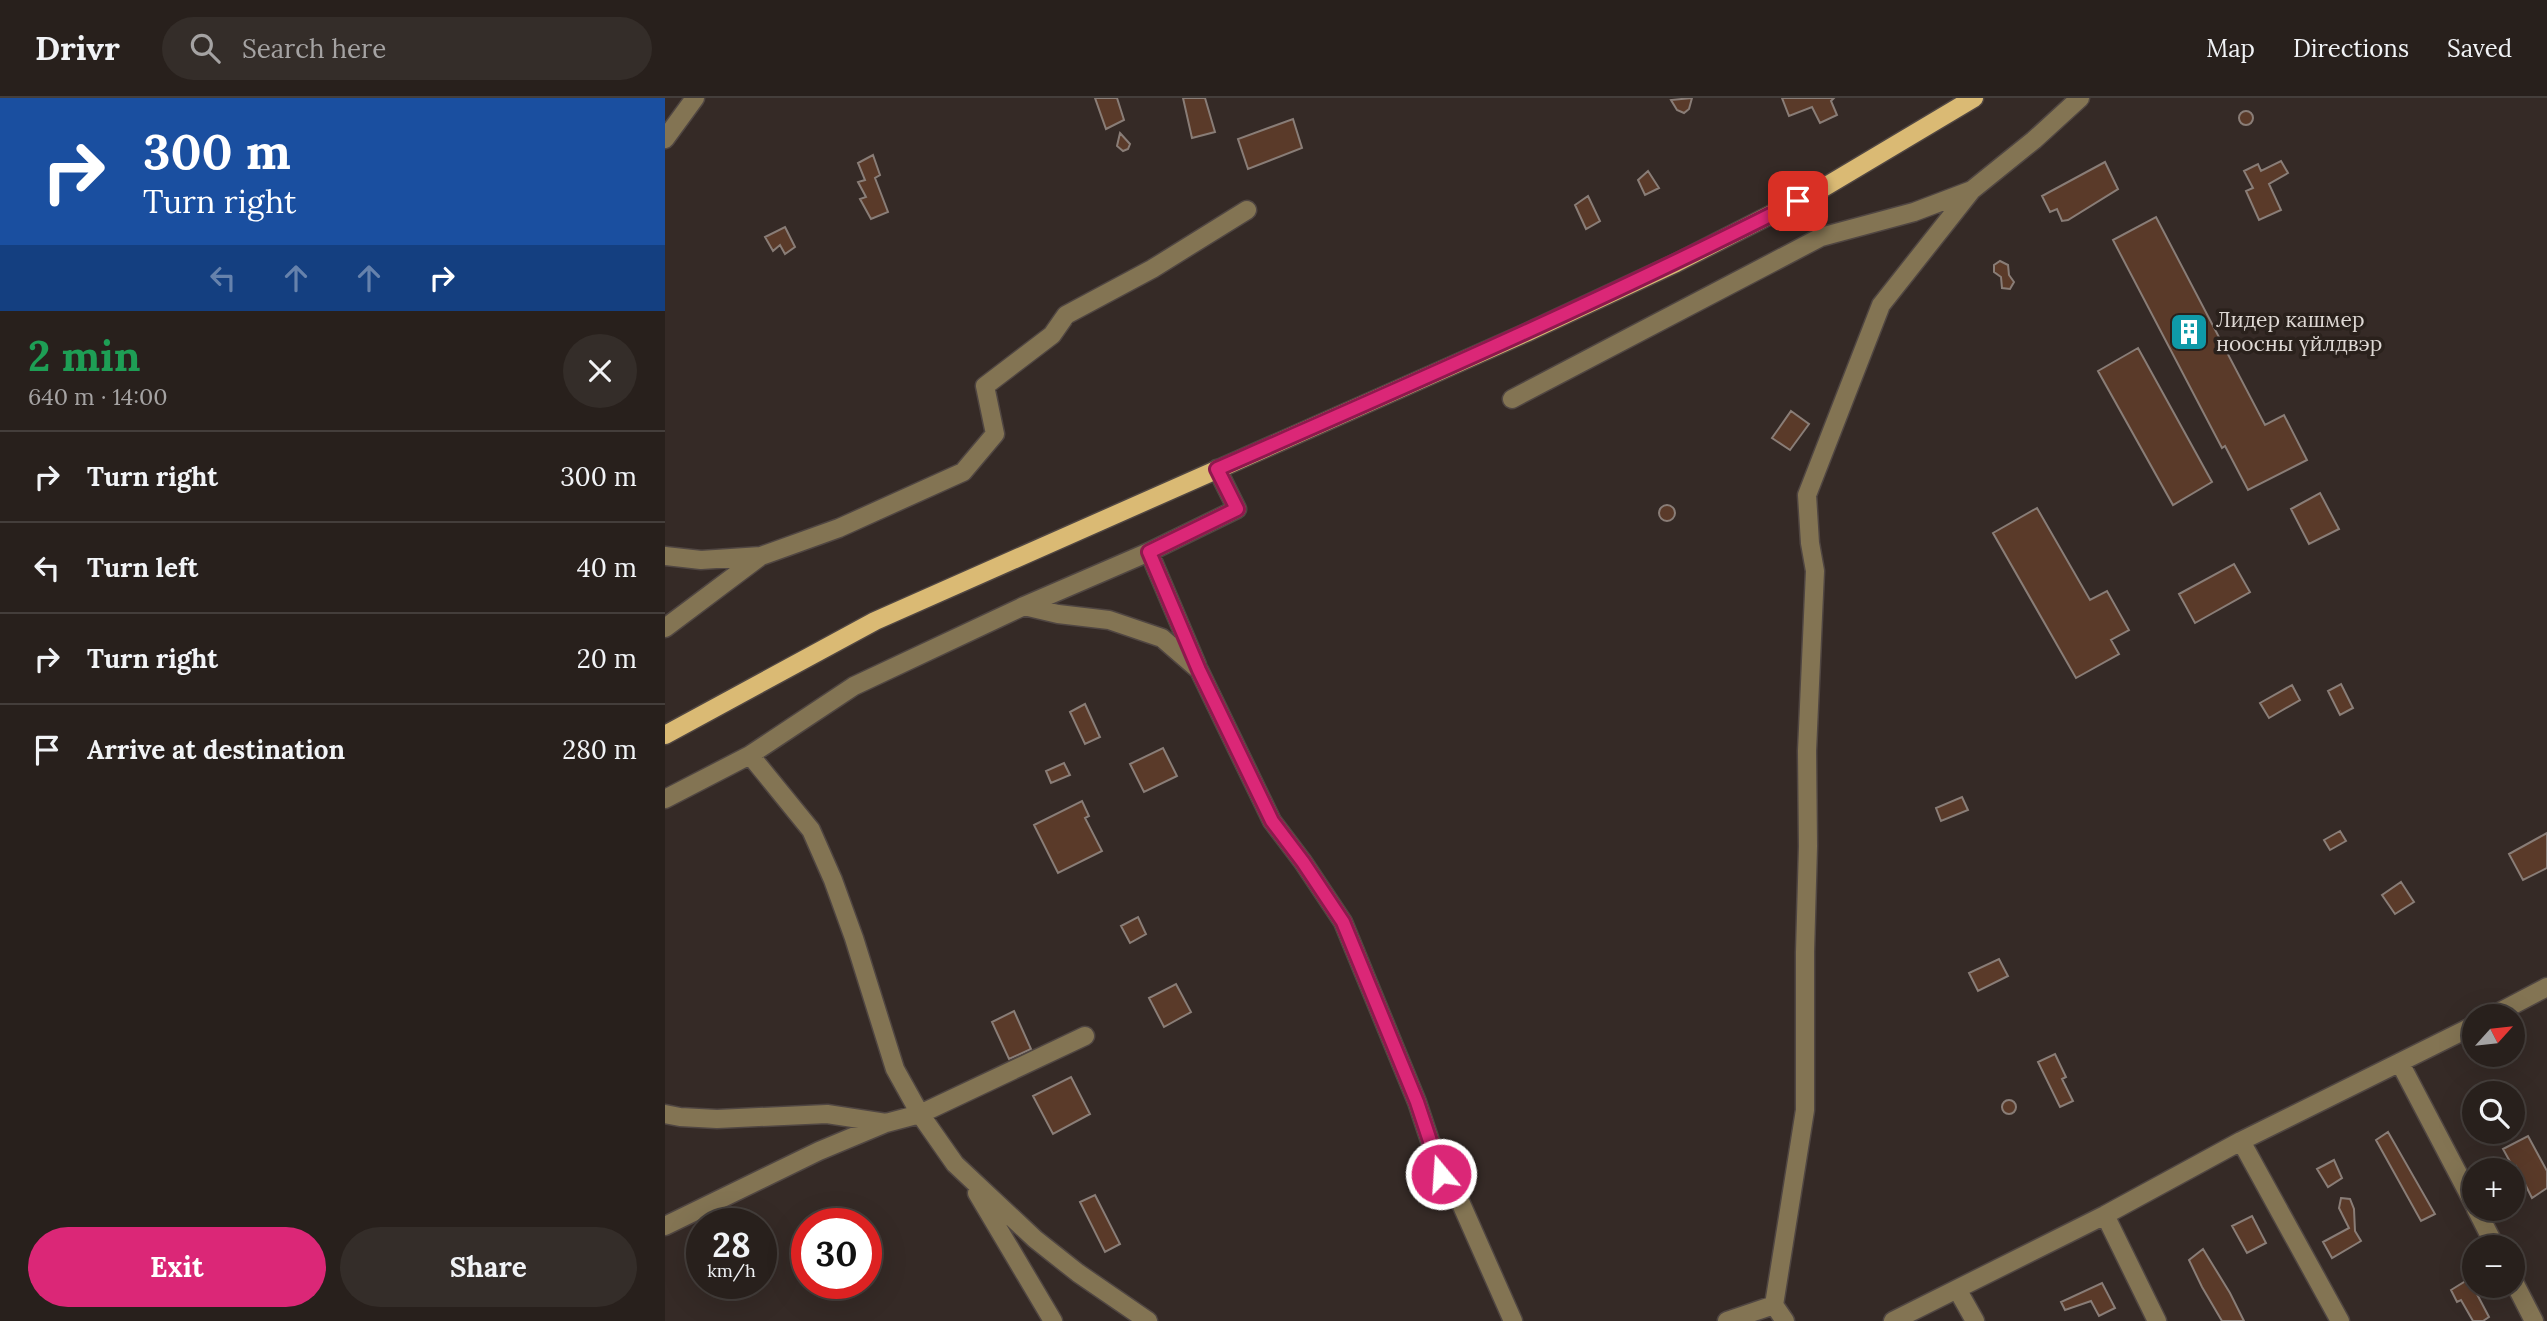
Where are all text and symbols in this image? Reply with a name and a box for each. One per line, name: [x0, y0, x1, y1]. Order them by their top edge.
search box: [162, 17, 652, 80]
text: Drivr: [35, 27, 120, 69]
icon: search: [186, 29, 224, 67]
text: Search here: [242, 32, 386, 65]
text: Map: [2206, 33, 2255, 64]
text: Directions: [2293, 33, 2409, 64]
text: Saved: [2447, 33, 2512, 64]
text: 300 m: [143, 120, 291, 182]
icon: right: [28, 126, 119, 217]
pin: [1768, 171, 1828, 231]
text: Turn right: [143, 181, 296, 222]
icon: arrive: [1779, 182, 1817, 220]
icon: left: [204, 259, 242, 297]
icon: ahead: [277, 259, 315, 297]
icon: ahead: [350, 259, 388, 297]
icon: right: [423, 259, 461, 297]
place label: Лидер кашмер ноосны үйлдвэр: [2216, 306, 2382, 357]
building icon: Лидер кашмер ноосны үйлдвэр: [2168, 311, 2210, 353]
text: 2 min: [28, 329, 141, 383]
button: close: [563, 334, 637, 408]
text: 640 m · 14:00: [28, 382, 168, 411]
icon: right: [28, 458, 66, 496]
text: Turn right: [87, 460, 218, 493]
text: 300 m: [560, 460, 637, 493]
icon: left: [28, 549, 66, 587]
text: Turn left: [87, 551, 198, 584]
text: 40 m: [577, 551, 637, 584]
icon: right: [28, 640, 66, 678]
text: Turn right: [87, 642, 218, 675]
text: 20 m: [577, 642, 637, 675]
icon: arrive: [28, 731, 66, 769]
text: Arrive at destination: [87, 733, 345, 766]
text: 280 m: [562, 733, 637, 766]
north arrow: [2462, 1004, 2525, 1068]
map controls: [2462, 1004, 2525, 1298]
button: search: [2462, 1081, 2525, 1144]
position arrow: [1404, 1137, 1478, 1211]
button: +: [2462, 1158, 2525, 1221]
speed limit sign: 30: [791, 1208, 882, 1299]
text: 28: [712, 1222, 751, 1267]
button: Exit: [28, 1227, 326, 1307]
button: Share: [340, 1227, 637, 1307]
button: −: [2462, 1235, 2525, 1298]
text: km/h: [707, 1259, 756, 1282]

